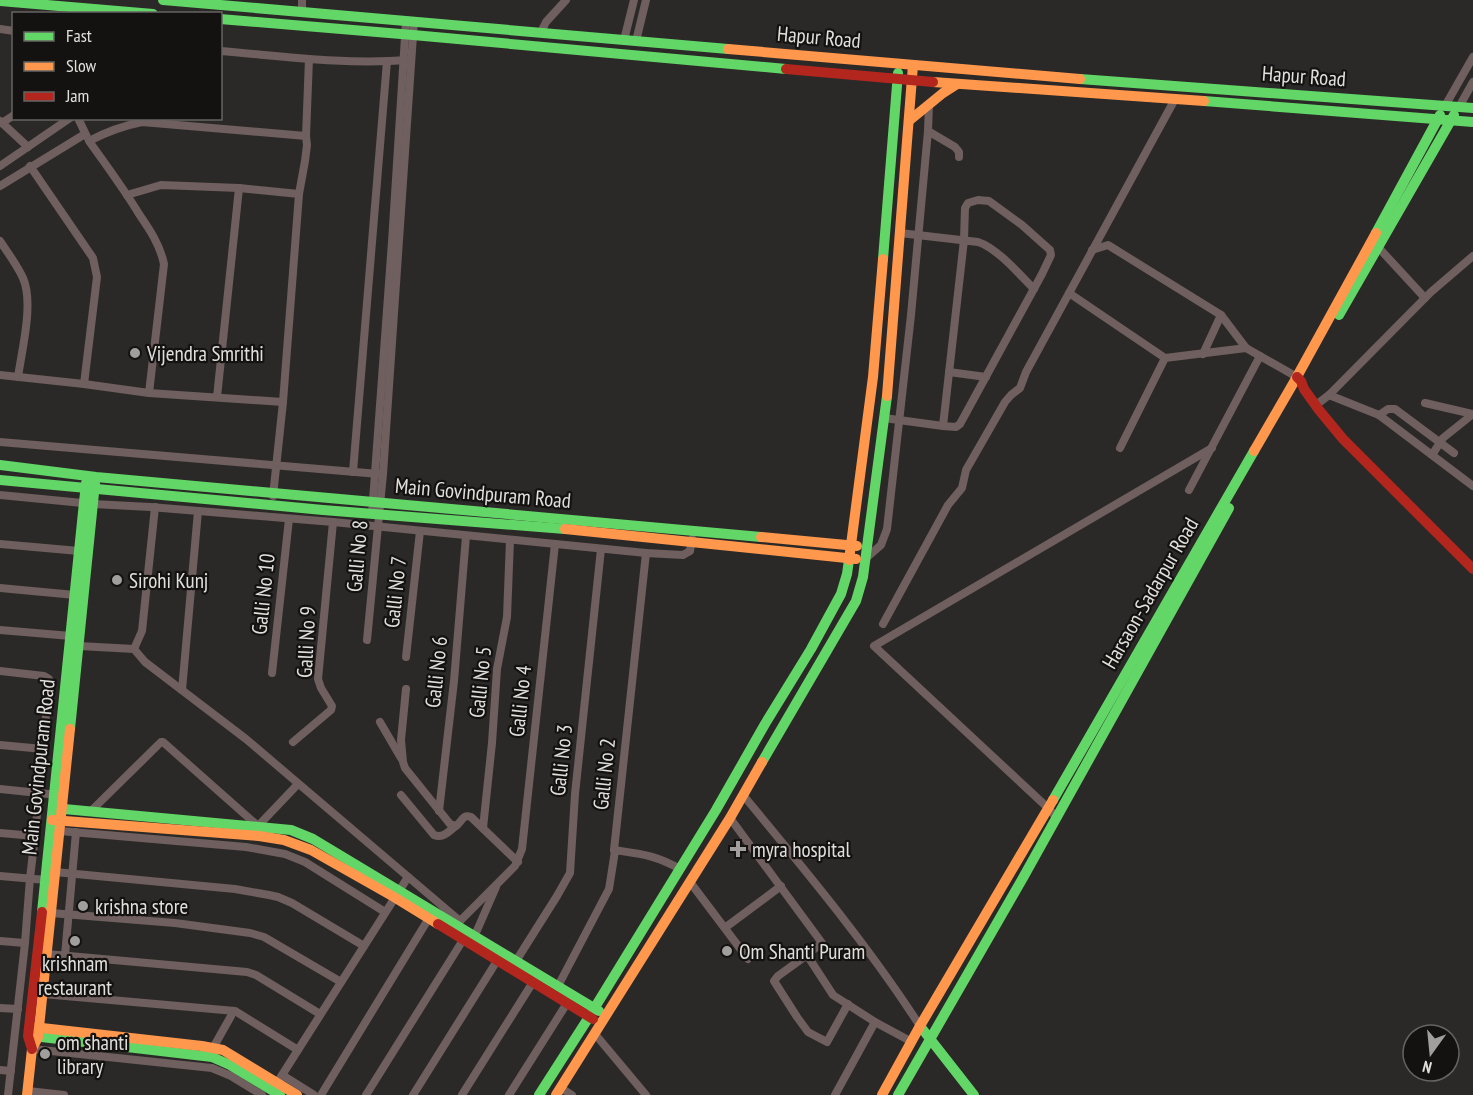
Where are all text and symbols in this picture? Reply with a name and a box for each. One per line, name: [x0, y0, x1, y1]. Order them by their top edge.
legend: [12, 12, 222, 120]
street label: Hapur Road: [776, 20, 862, 54]
text: Fast: [66, 24, 92, 47]
text: Slow: [66, 54, 97, 77]
street label: Hapur Road: [1261, 60, 1347, 92]
text: Jam: [65, 84, 89, 107]
place label: Vijendra Smrithi: [146, 340, 264, 367]
marker: Vijendra Smrithi: [128, 346, 142, 360]
street label: Main Govindpuram Road: [394, 472, 572, 514]
street label: Harsaon-Sadarpur Road: [1096, 513, 1204, 673]
street label: Galli No 8: [340, 519, 374, 593]
street label: Galli No 10: [245, 552, 281, 636]
street label: Galli No 7: [378, 555, 412, 629]
place label: Sirohi Kunj: [129, 567, 208, 594]
marker: Sirohi Kunj: [110, 573, 124, 587]
street label: Galli No 9: [291, 605, 321, 679]
street label: Galli No 6: [419, 635, 453, 709]
street label: Galli No 5: [463, 645, 497, 719]
street label: Galli No 4: [503, 663, 537, 738]
street label: Main Govindpuram Road: [15, 678, 61, 856]
street label: Galli No 3: [544, 723, 578, 797]
street label: Galli No 2: [587, 737, 621, 811]
place label: myra hospital: [752, 836, 850, 863]
marker: myra hospital: [729, 840, 747, 858]
place label: krishna store: [95, 893, 188, 920]
marker: krishna store: [76, 899, 90, 913]
marker: krishnam restaurant: [68, 934, 82, 948]
place label: Om Shanti Puram: [739, 938, 865, 965]
marker: Om Shanti Puram: [720, 944, 734, 958]
place label: krishnam restaurant: [38, 950, 112, 1001]
north arrow: [1401, 1023, 1461, 1083]
place label: om shanti library: [57, 1029, 128, 1080]
marker: om shanti library: [38, 1047, 52, 1061]
text: N: [1420, 1057, 1434, 1078]

